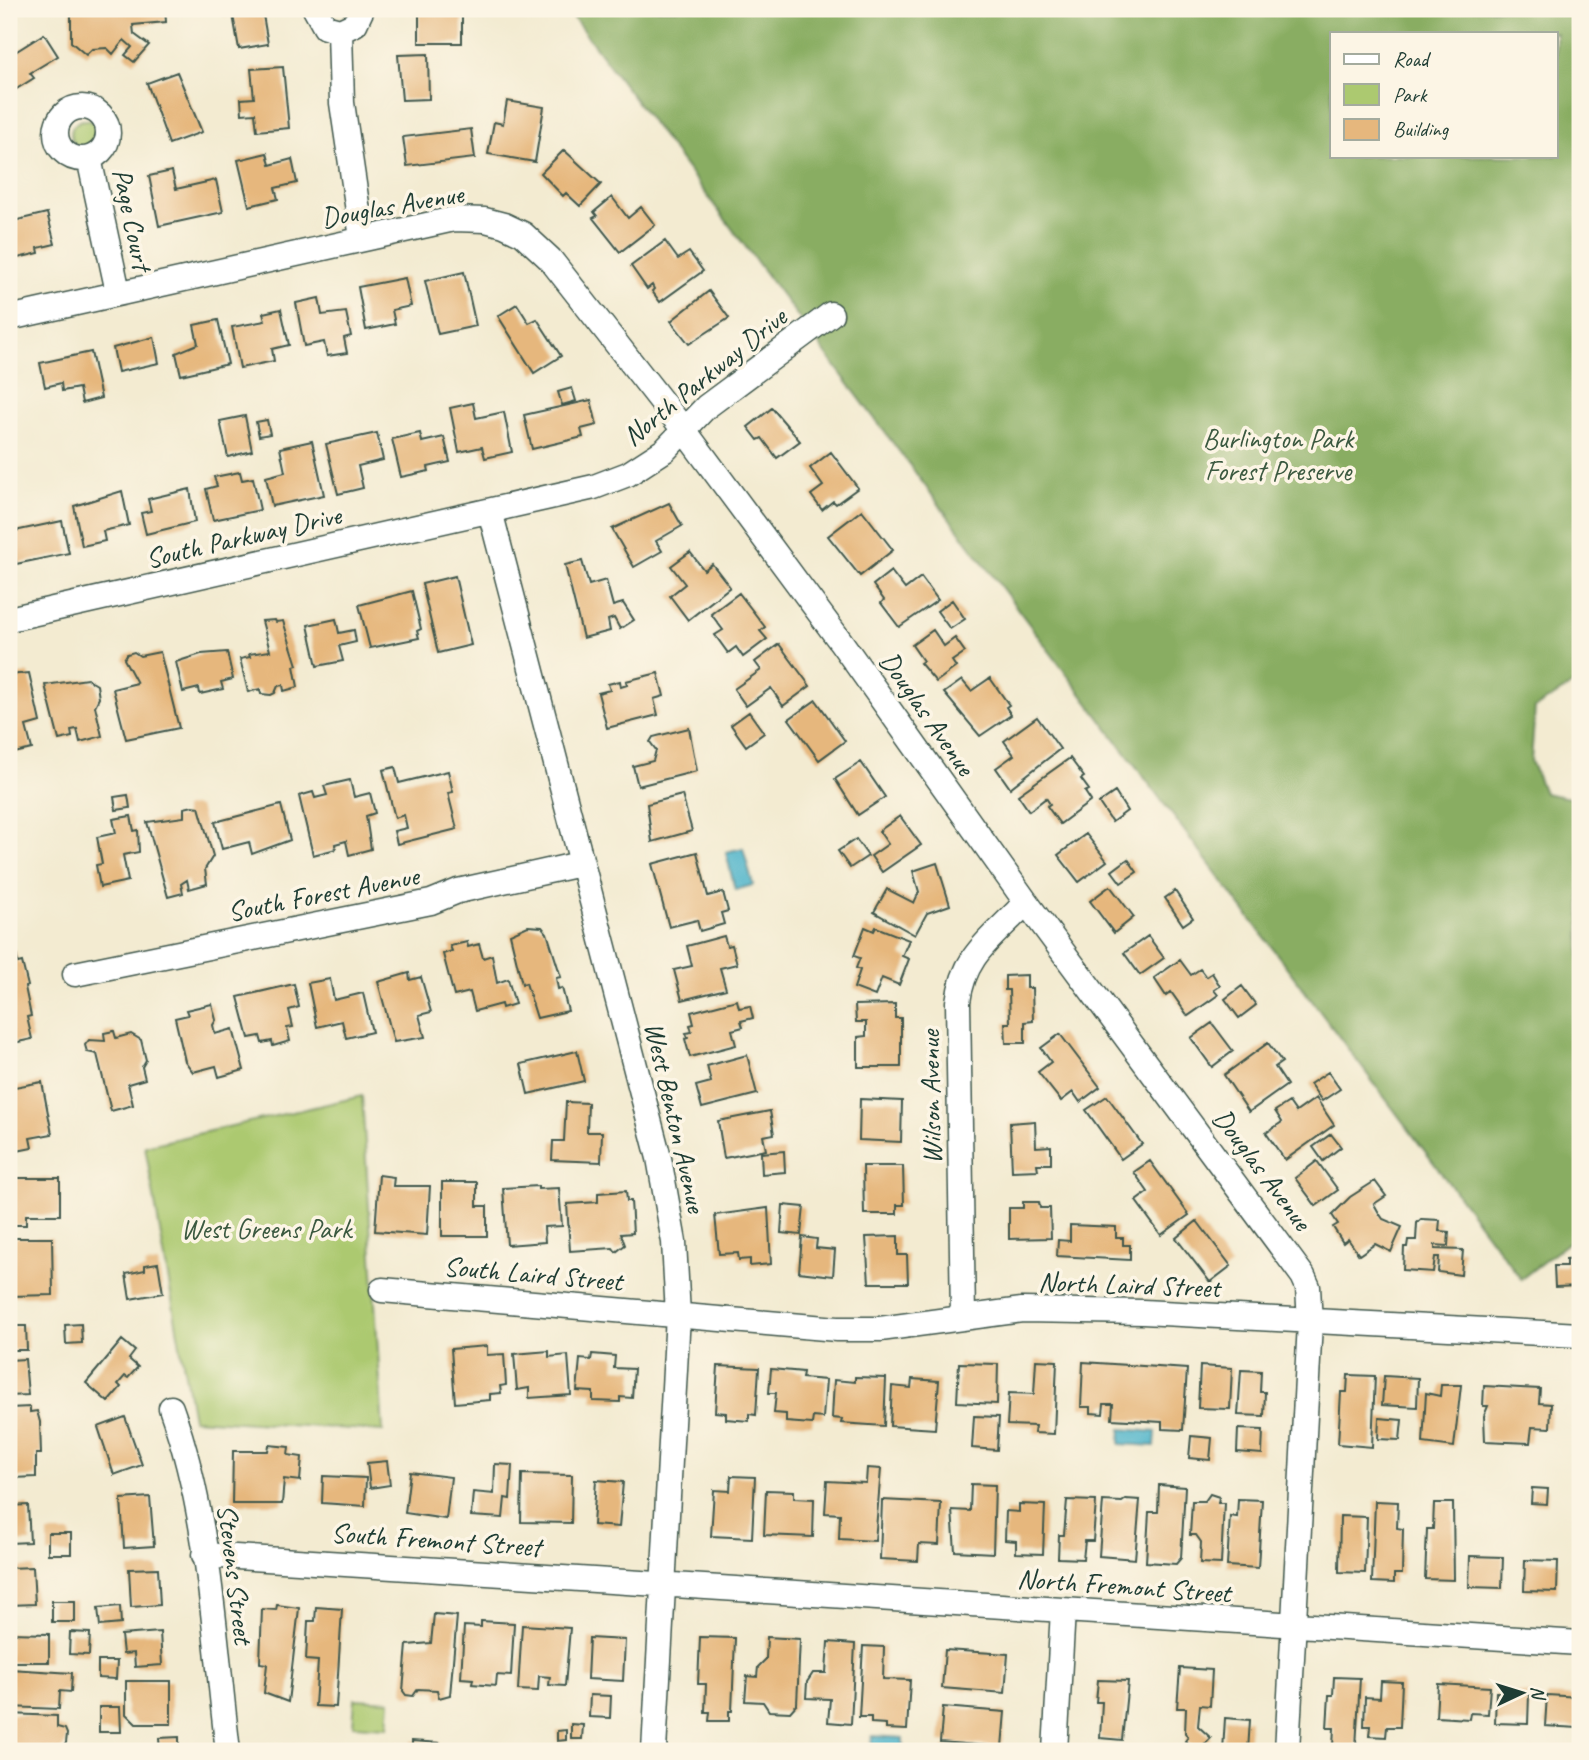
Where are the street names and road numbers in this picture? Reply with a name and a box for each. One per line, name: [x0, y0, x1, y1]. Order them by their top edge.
street label: Page Court: [105, 165, 161, 277]
street label: Douglas Avenue: [318, 175, 468, 235]
street label: North Parkway Drive: [615, 298, 795, 453]
street label: South Parkway Drive: [142, 497, 346, 576]
street label: Douglas Avenue: [872, 644, 984, 784]
street label: South Forest Avenue: [225, 857, 423, 929]
street label: West Benton Avenue: [637, 1019, 715, 1217]
street label: Wilson Avenue: [912, 1028, 949, 1164]
street label: Douglas Avenue: [1205, 1101, 1321, 1239]
street label: South Laird Street: [442, 1248, 626, 1299]
street label: North Laird Street: [1038, 1264, 1223, 1305]
street label: Stevens Street: [210, 1502, 262, 1649]
street label: South Fremont Street: [330, 1515, 546, 1565]
street label: North Fremont Street: [1016, 1561, 1234, 1611]

